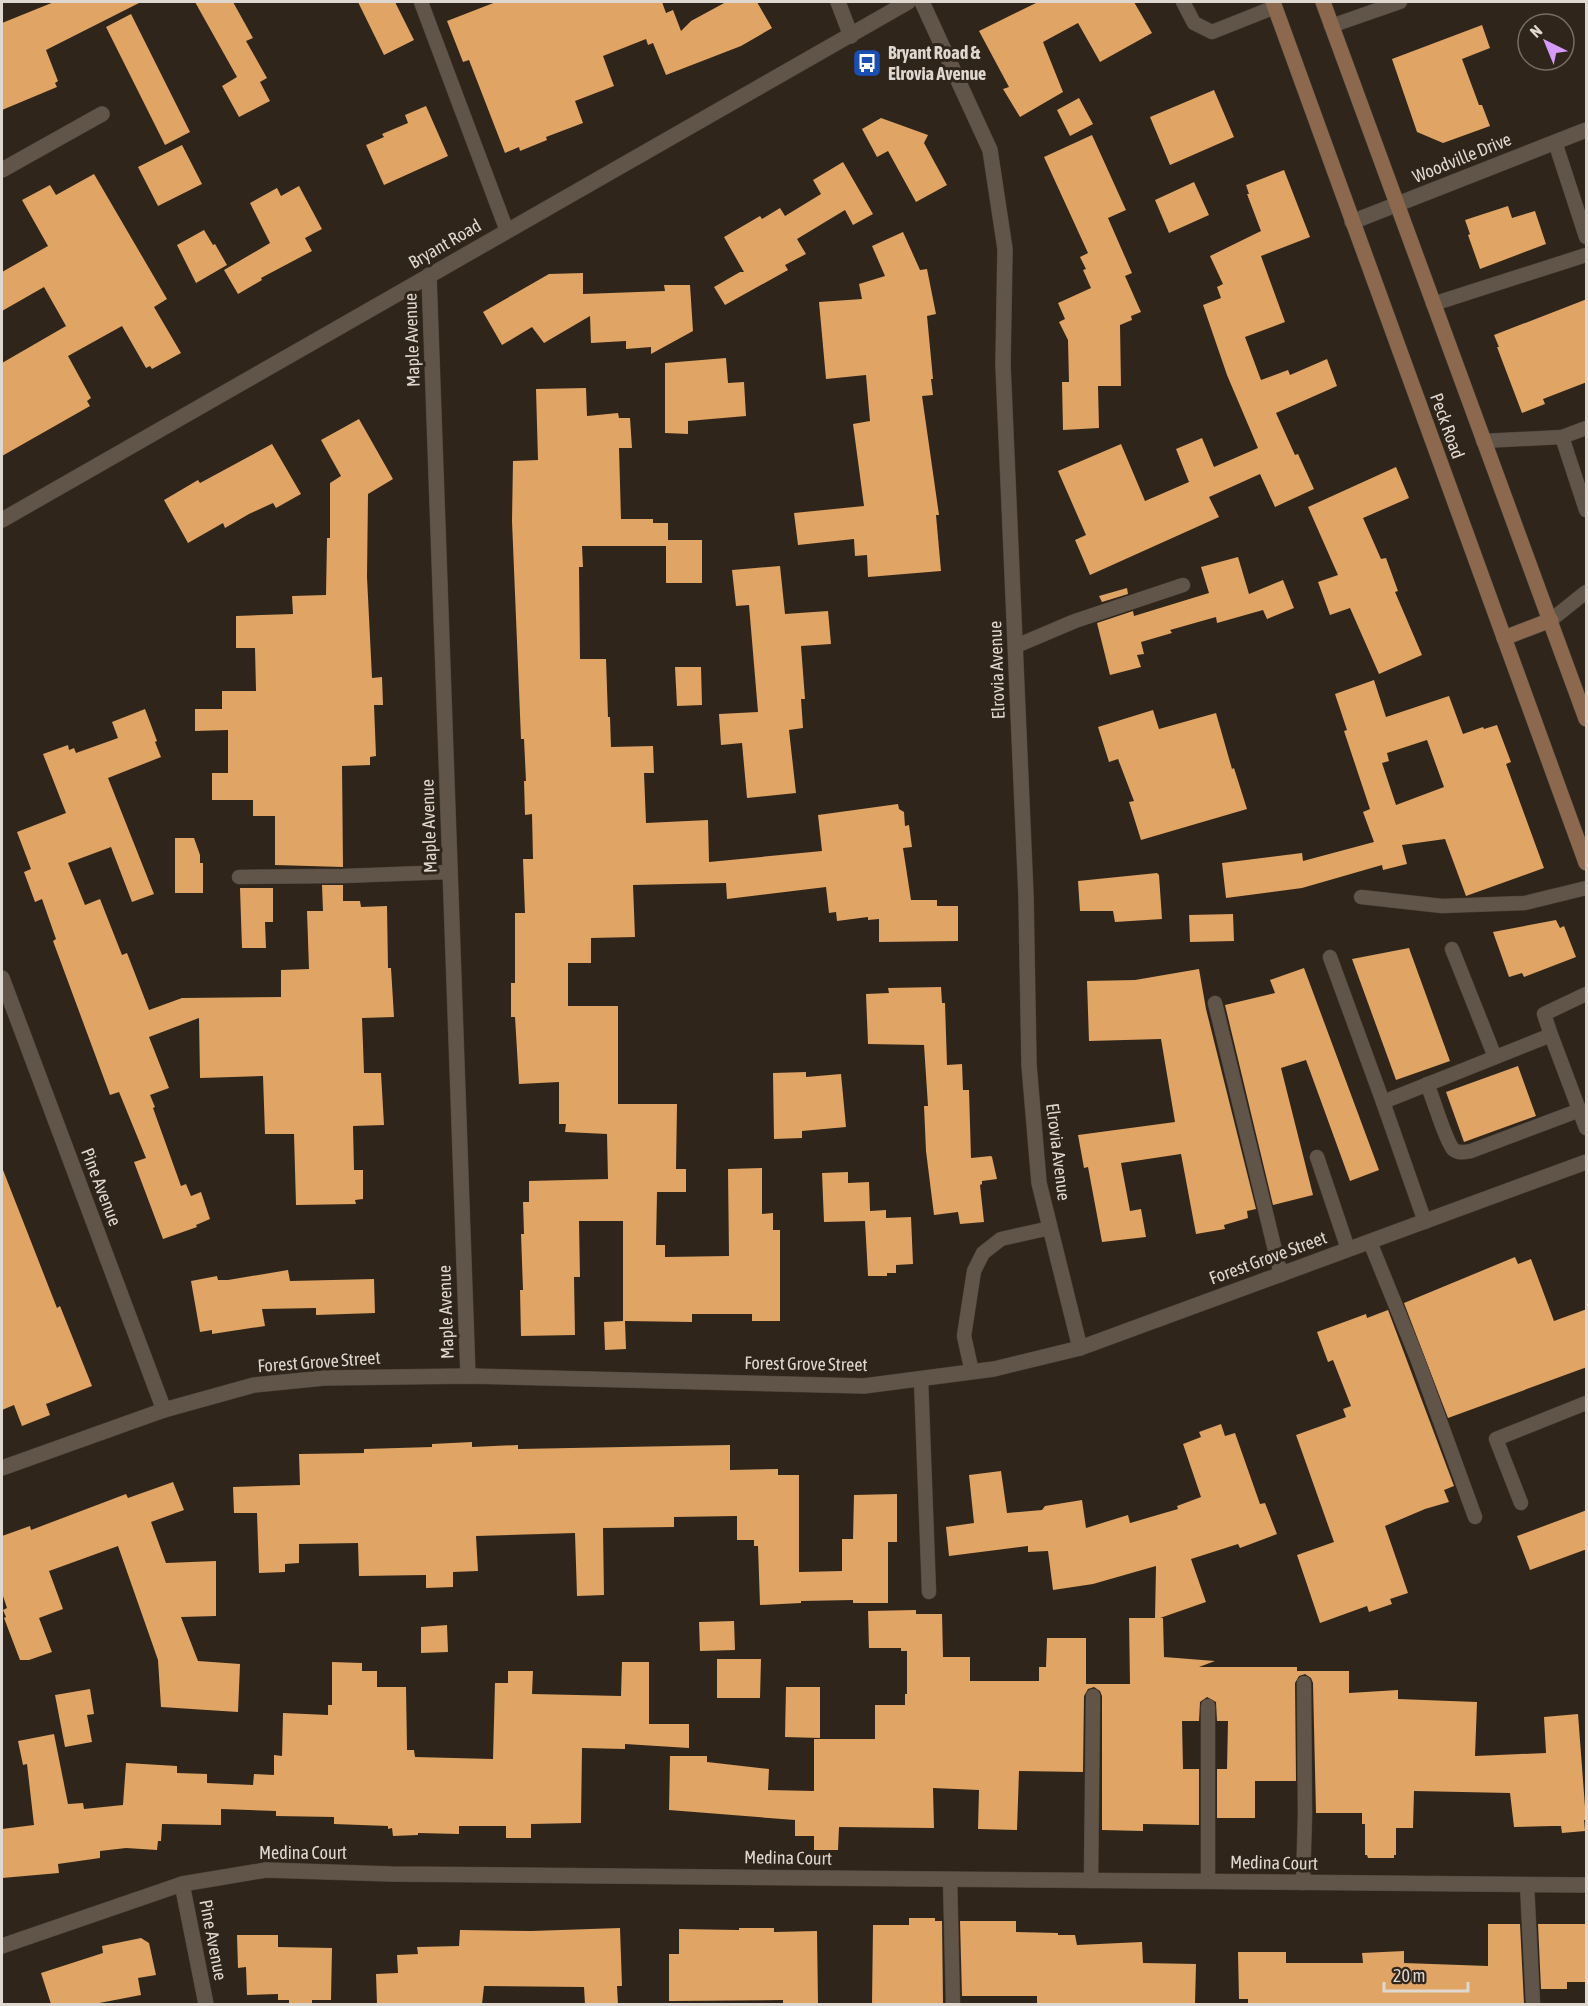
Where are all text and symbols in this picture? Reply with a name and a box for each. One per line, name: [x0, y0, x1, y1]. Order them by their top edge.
north arrow: [1516, 12, 1576, 72]
text: N: [1526, 21, 1545, 41]
place label: Bryant Road & Elrovia Avenue: [888, 42, 986, 84]
bus stop icon: Bryant Road & Elrovia Avenue: [851, 47, 883, 79]
street label: Woodville Drive: [1409, 128, 1514, 187]
street label: Bryant Road: [405, 214, 485, 273]
street label: Maple Avenue: [399, 293, 424, 387]
street label: Peck Road: [1426, 390, 1469, 461]
street label: Elrovia Avenue: [984, 621, 1009, 719]
street label: Maple Avenue: [416, 779, 441, 873]
street label: Elrovia Avenue: [1042, 1102, 1075, 1202]
street label: Pine Avenue: [77, 1145, 126, 1229]
street label: Forest Grove Street: [1206, 1227, 1329, 1288]
street label: Maple Avenue: [433, 1265, 458, 1359]
street label: Forest Grove Street: [257, 1347, 381, 1376]
street label: Forest Grove Street: [744, 1352, 868, 1375]
street label: Medina Court: [259, 1842, 347, 1863]
street label: Medina Court: [744, 1846, 832, 1869]
street label: Medina Court: [1230, 1851, 1318, 1874]
street label: Pine Avenue: [195, 1898, 232, 1982]
scale bar: [1384, 1955, 1468, 1993]
text: 20 m: [1393, 1965, 1425, 1986]

